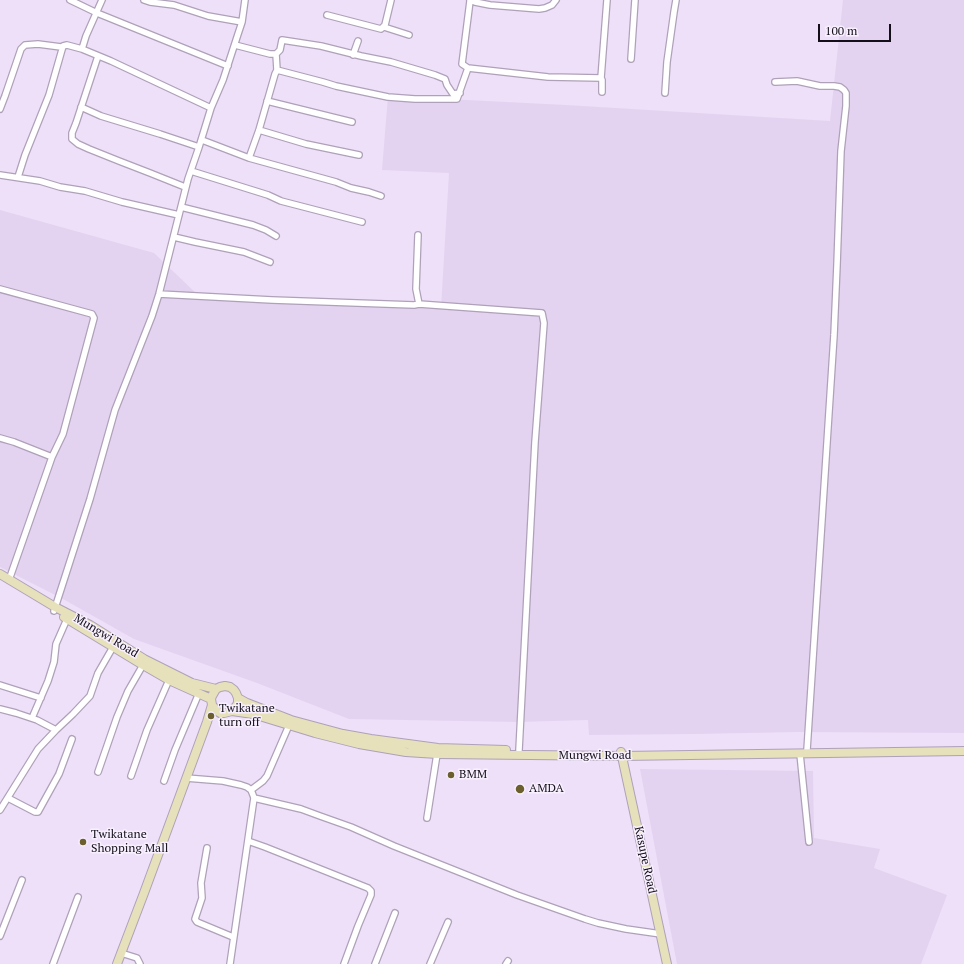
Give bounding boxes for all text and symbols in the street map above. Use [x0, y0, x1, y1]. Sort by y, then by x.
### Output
scale bar [820, 16, 893, 42]
text: 100 m [825, 23, 857, 38]
street label: Mungwi Road [71, 611, 141, 661]
place label: Twikatane turn off [219, 702, 275, 730]
marker: Twikatane turn off [206, 711, 216, 721]
street label: Mungwi Road [559, 749, 631, 763]
place label: BMM [459, 768, 487, 782]
marker: BMM [446, 770, 456, 780]
place label: AMDA [529, 782, 564, 796]
marker: AMDA [514, 783, 526, 795]
street label: Kasupe Road [631, 825, 659, 895]
place label: Twikatane Shopping Mall [91, 828, 168, 856]
marker: Twikatane Shopping Mall [78, 837, 88, 847]

